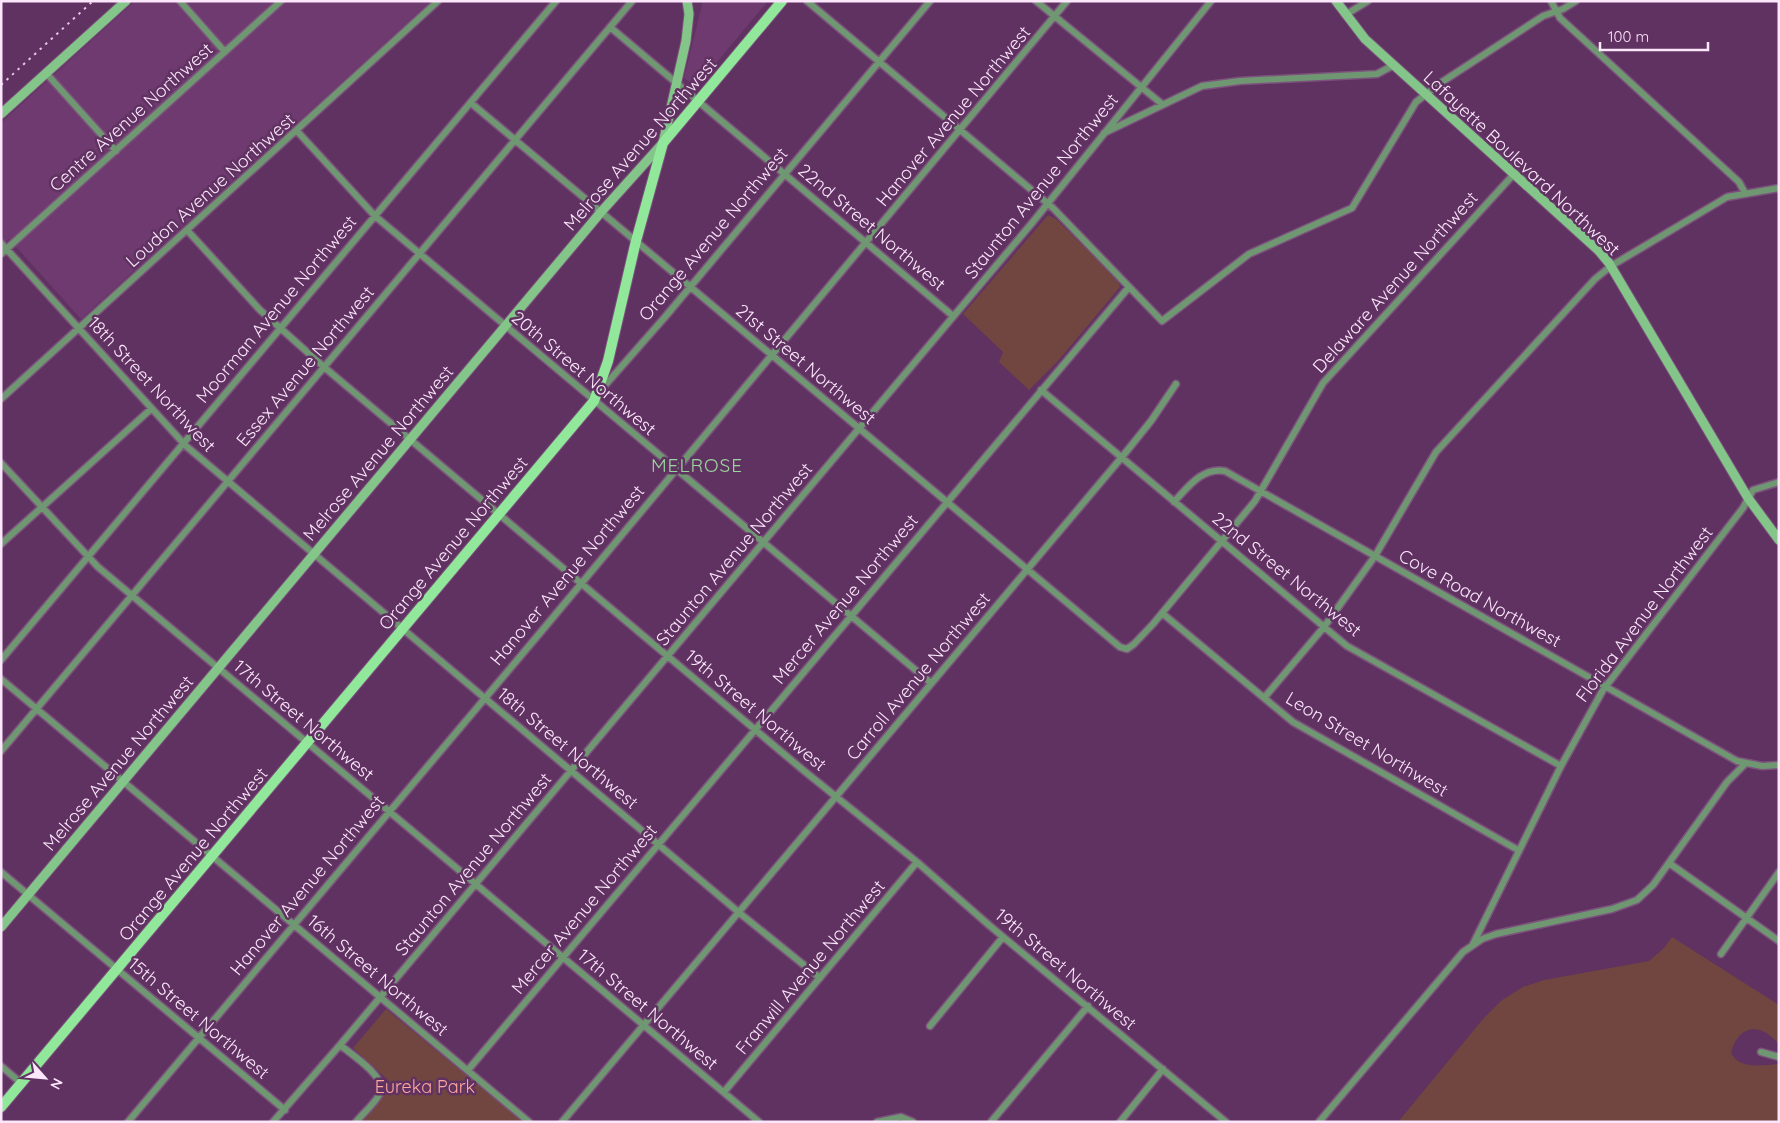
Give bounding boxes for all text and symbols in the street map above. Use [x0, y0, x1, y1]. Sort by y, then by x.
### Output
scale bar [1600, 20, 1708, 52]
street label: Hanover Avenue Northwest [871, 21, 1035, 211]
text: 100 m [1608, 27, 1649, 46]
street label: Centre Avenue Northwest [45, 38, 217, 196]
street label: Melrose Avenue Northwest [558, 53, 722, 235]
street label: Lafayette Boulevard Northwest [1419, 66, 1625, 260]
street label: Staunton Avenue Northwest [959, 89, 1123, 283]
street label: Loudon Avenue Northwest [121, 108, 299, 272]
street label: Orange Avenue Northwest [634, 142, 792, 326]
street label: 22nd Street Northwest [793, 158, 951, 296]
street label: Delaware Avenue Northwest [1307, 187, 1483, 377]
street label: Moorman Avenue Northwest [191, 210, 361, 408]
street label: Essex Avenue Northwest [231, 281, 379, 451]
street label: 21st Street Northwest [731, 299, 881, 429]
street label: 20th Street Northwest [507, 306, 661, 440]
street label: 18th Street Northwest [83, 311, 221, 457]
street label: Melrose Avenue Northwest [298, 361, 458, 545]
street label: Orange Avenue Northwest [374, 451, 532, 635]
district label: MELROSE [651, 453, 743, 477]
street label: Staunton Avenue Northwest [651, 458, 817, 650]
street label: Hanover Avenue Northwest [485, 480, 649, 670]
street label: 22nd Street Northwest [1208, 507, 1366, 641]
street label: Mercer Avenue Northwest [767, 509, 923, 689]
street label: Florida Avenue Northwest [1570, 521, 1718, 707]
street label: Cove Road Northwest [1395, 544, 1565, 652]
street label: Carroll Avenue Northwest [841, 587, 995, 765]
street label: 19th Street Northwest [681, 644, 831, 776]
street label: 17th Street Northwest [229, 654, 379, 786]
street label: Melrose Avenue Northwest [38, 671, 198, 855]
street label: 18th Street Northwest [493, 682, 643, 814]
street label: Leon Street Northwest [1282, 686, 1452, 802]
street label: Orange Avenue Northwest [114, 762, 272, 946]
street label: Staunton Avenue Northwest [390, 768, 556, 960]
street label: Hanover Avenue Northwest [225, 790, 389, 980]
street label: Mercer Avenue Northwest [506, 819, 662, 999]
street label: Franwill Avenue Northwest [730, 875, 890, 1059]
street label: 19th Street Northwest [991, 903, 1141, 1035]
street label: 16th Street Northwest [303, 909, 453, 1041]
street label: 17th Street Northwest [573, 943, 723, 1075]
street label: 15th Street Northwest [124, 952, 274, 1084]
north arrow [20, 1053, 70, 1103]
text: N [46, 1075, 67, 1093]
park label: Eureka Park [375, 1075, 475, 1098]

